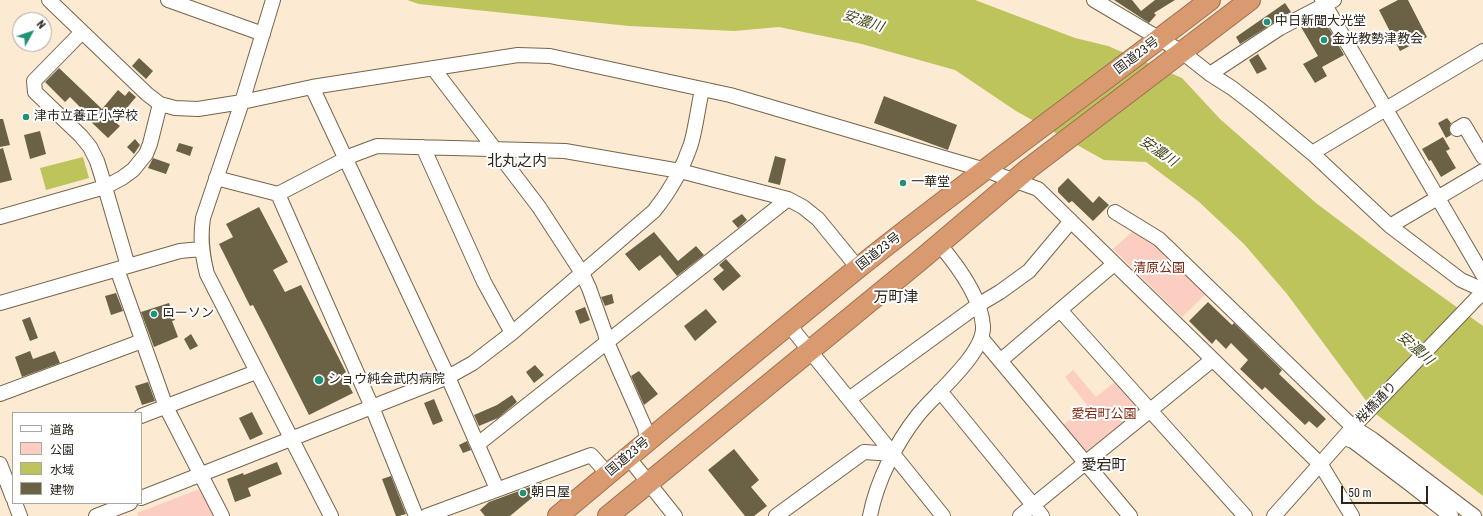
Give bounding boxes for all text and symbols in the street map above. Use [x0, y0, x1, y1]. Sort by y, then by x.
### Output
water label: 安濃川 [840, 8, 886, 36]
north arrow [12, 12, 52, 52]
place label: 中日新聞大光堂 [1275, 14, 1366, 30]
marker: 中日新聞大光堂 [1262, 17, 1272, 27]
text: N [34, 18, 48, 31]
place label: 金光教勢津教会 [1332, 32, 1423, 48]
street label: 国道23号 [1112, 34, 1162, 78]
marker: 金光教勢津教会 [1319, 35, 1329, 45]
place label: 津市立養正小学校 [34, 109, 138, 125]
marker: 津市立養正小学校 [21, 112, 31, 122]
water label: 安濃川 [1136, 133, 1180, 171]
district label: 北丸之内 [487, 153, 547, 171]
place label: 一華堂 [911, 175, 950, 191]
marker: 一華堂 [898, 178, 908, 188]
street label: 国道23号 [854, 230, 904, 274]
park label: 清原公園 [1133, 261, 1185, 277]
district label: 万町津 [874, 289, 918, 307]
place label: ローソン [162, 306, 214, 322]
marker: ローソン [149, 309, 159, 319]
water label: 安濃川 [1394, 329, 1436, 369]
place label: ショウ純会武内病院 [328, 372, 445, 388]
marker: ショウ純会武内病院 [313, 374, 325, 386]
street label: 桜橋通り [1353, 379, 1401, 427]
park label: 愛宕町公園 [1072, 407, 1136, 423]
legend [12, 412, 142, 504]
text: 道路 [50, 423, 74, 437]
street label: 国道23号 [603, 434, 653, 480]
text: 公園 [50, 443, 74, 457]
district label: 愛宕町 [1082, 457, 1126, 475]
text: 水域 [50, 463, 74, 477]
scale bar [1343, 478, 1430, 504]
text: 建物 [50, 483, 74, 497]
place label: 朝日屋 [531, 485, 570, 501]
text: 50 m [1348, 486, 1372, 500]
marker: 朝日屋 [518, 488, 528, 498]

